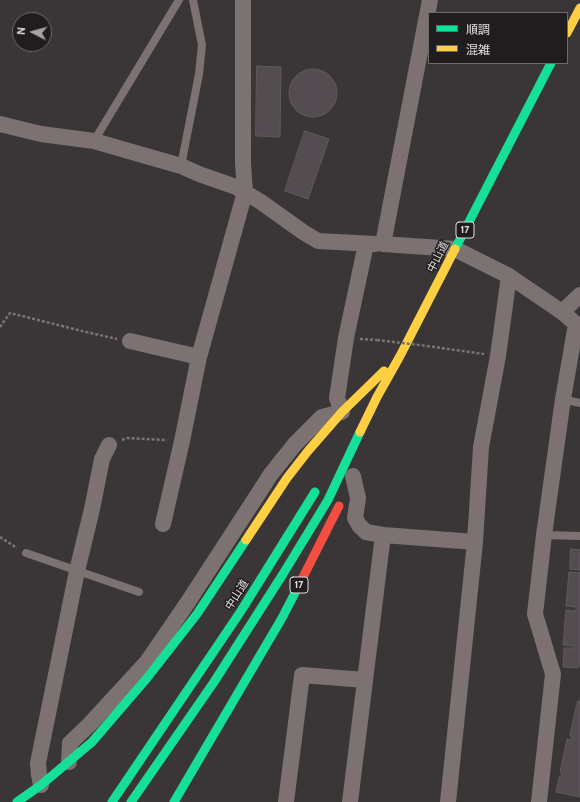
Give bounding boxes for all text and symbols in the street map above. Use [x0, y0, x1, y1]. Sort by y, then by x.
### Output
north arrow [12, 12, 52, 52]
legend [428, 12, 568, 64]
text: 順調 [466, 22, 490, 37]
text: N [14, 26, 28, 35]
text: 混雑 [466, 42, 490, 57]
road number: 17 [456, 222, 474, 238]
street label: 中山道 [425, 239, 451, 275]
road number: 17 [290, 577, 308, 593]
street label: 中山道 [223, 578, 251, 612]

